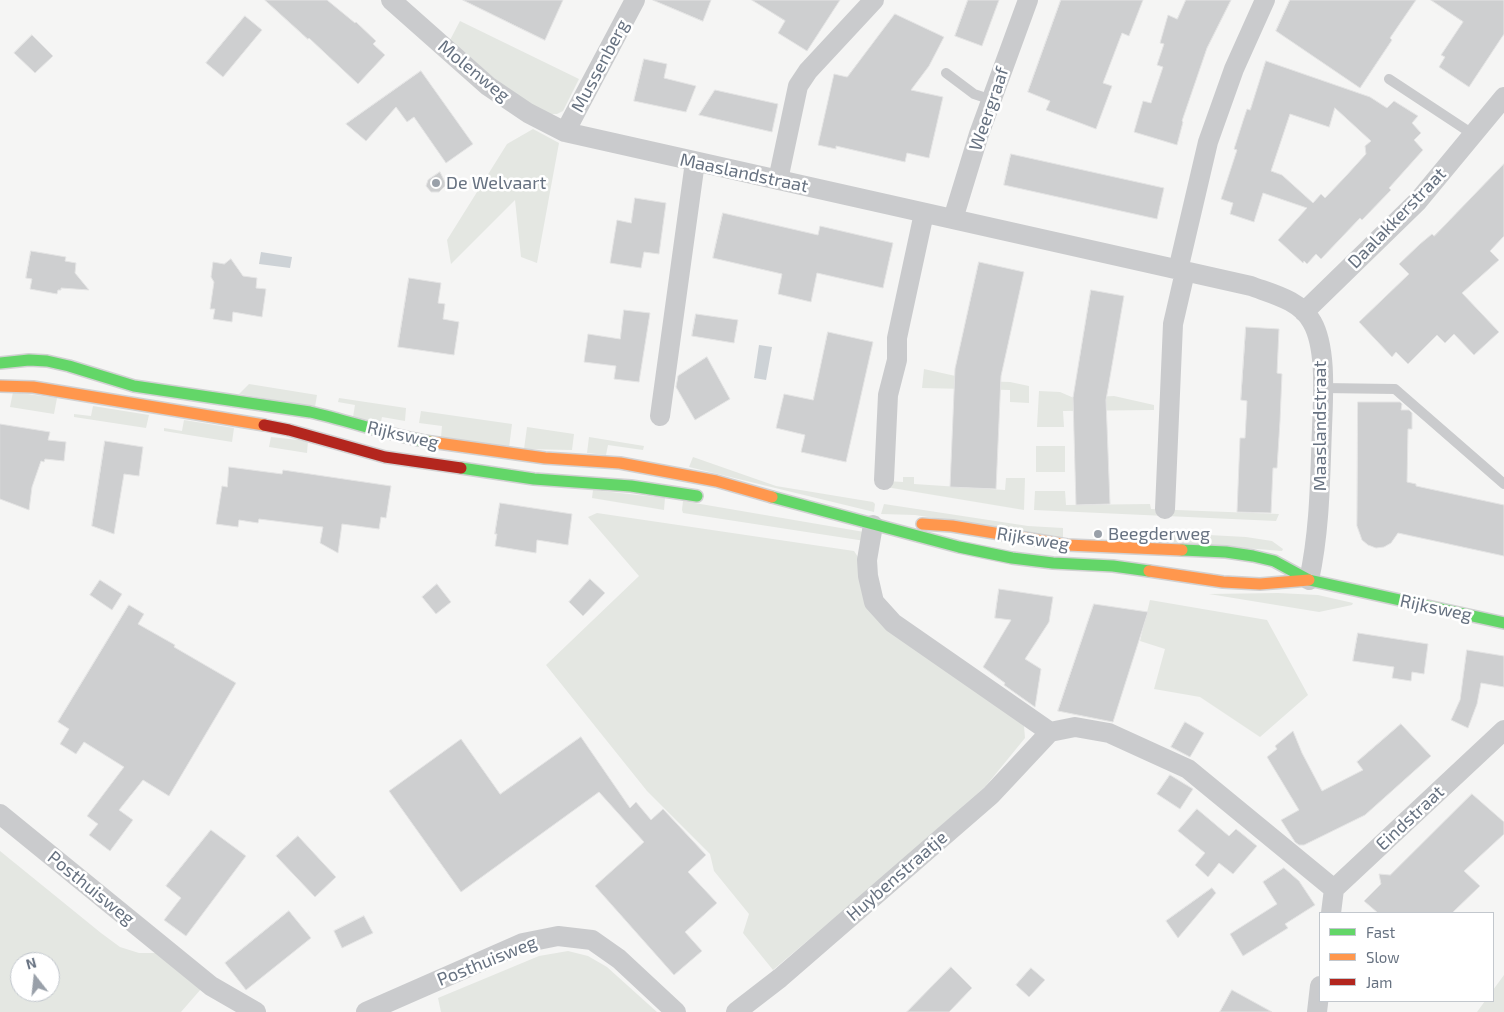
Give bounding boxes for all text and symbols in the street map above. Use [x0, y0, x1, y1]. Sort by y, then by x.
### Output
street label: Mussenberg [567, 16, 633, 116]
street label: Molenweg [434, 36, 514, 106]
street label: Weergraaf [965, 64, 1013, 154]
street label: Maaslandstraat [678, 149, 810, 197]
street label: Daalakkerstraat [1343, 163, 1451, 273]
place label: De Welvaart [446, 172, 546, 194]
marker: De Welvaart [430, 177, 442, 189]
street label: Maaslandstraat [1309, 361, 1331, 491]
street label: Rijksweg [365, 416, 441, 454]
street label: Rijksweg [995, 523, 1071, 555]
place label: Beegderweg [1108, 523, 1210, 545]
marker: Beegderweg [1092, 528, 1104, 540]
street label: Rijksweg [1398, 590, 1474, 626]
street label: Eindstraat [1371, 781, 1449, 855]
street label: Huybenstraatje [842, 826, 952, 926]
street label: Posthuisweg [43, 846, 139, 930]
legend [1319, 912, 1494, 1002]
text: Fast [1366, 923, 1395, 941]
street label: Posthuisweg [434, 931, 540, 991]
text: Slow [1366, 948, 1400, 966]
north arrow [10, 952, 60, 1002]
text: N [24, 953, 38, 973]
text: Jam [1366, 973, 1392, 991]

